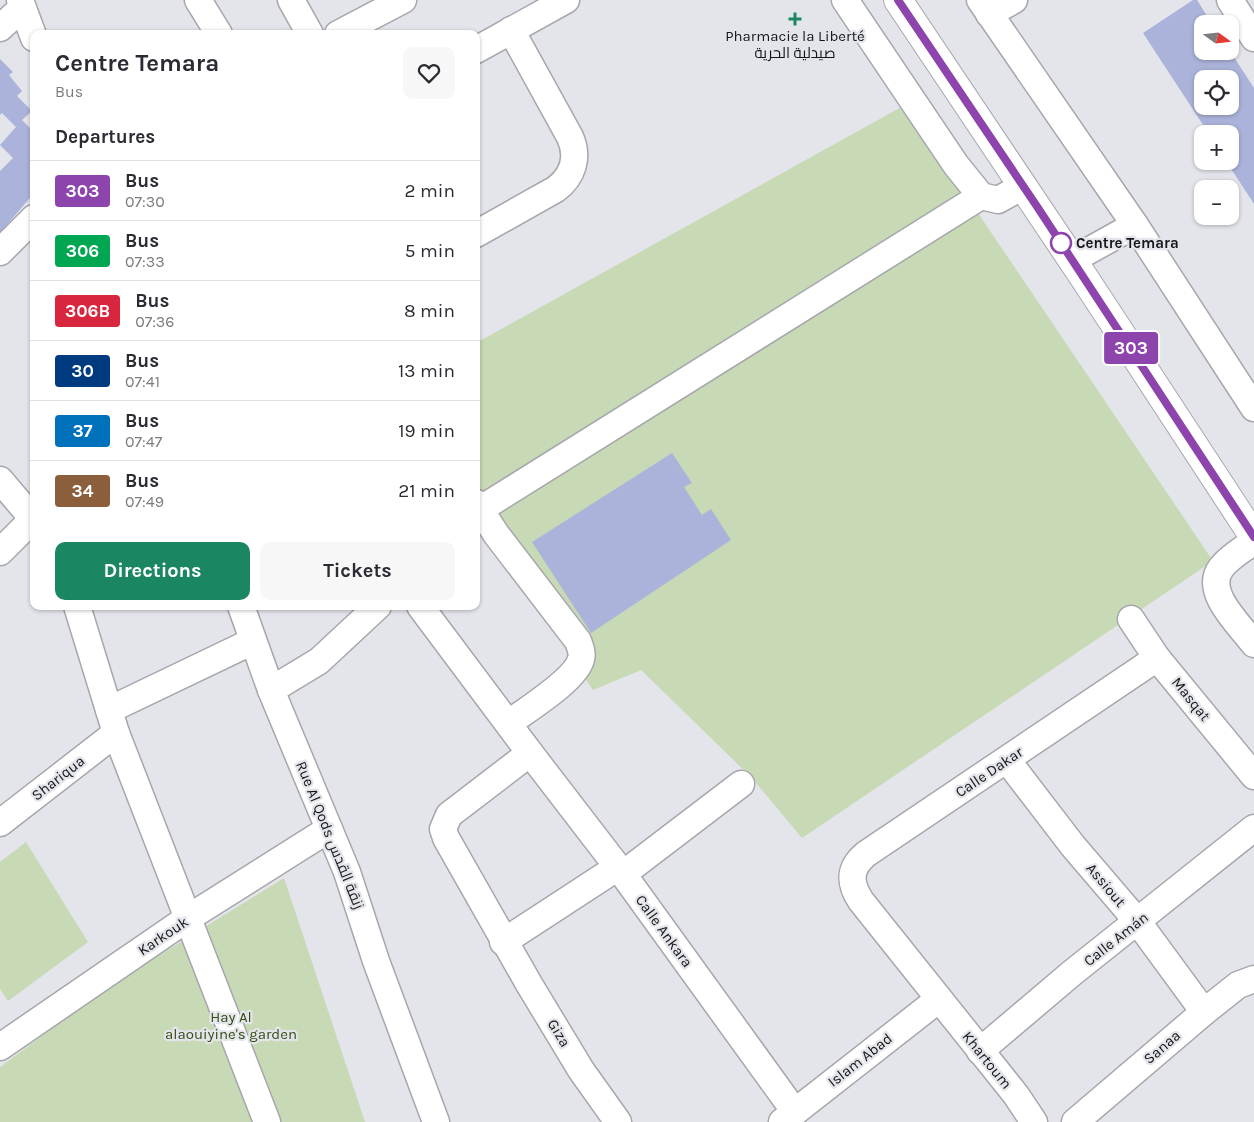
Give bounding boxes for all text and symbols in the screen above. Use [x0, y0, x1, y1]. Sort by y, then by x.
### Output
marker: Pharmacie la Liberté صيدلية الحرية [789, 13, 801, 25]
north arrow [1194, 15, 1239, 60]
map controls [1194, 15, 1239, 225]
place label: Pharmacie la Liberté صيدلية الحرية [725, 27, 865, 62]
button: heart [403, 47, 455, 99]
text: Centre Temara [55, 49, 219, 77]
button: locate [1194, 70, 1239, 115]
text: Bus [55, 82, 83, 101]
button: + [1194, 125, 1239, 170]
text: Departures [55, 126, 155, 148]
text: Bus [125, 170, 159, 192]
text: 303 [66, 180, 99, 202]
text: 2 min [405, 180, 455, 202]
button: − [1194, 180, 1239, 225]
text: 07:30 [125, 192, 165, 211]
text: Bus [125, 230, 159, 252]
marker: Centre Temara [1050, 232, 1072, 254]
place label: Centre Temara [1076, 234, 1179, 252]
text: 306 [66, 240, 99, 262]
text: 5 min [405, 240, 455, 262]
text: 07:33 [125, 252, 165, 271]
text: Bus [135, 290, 169, 312]
text: 306B [65, 300, 110, 322]
text: 8 min [404, 300, 455, 322]
text: 07:36 [135, 312, 174, 331]
line badge: 303 [1102, 332, 1160, 364]
text: 303 [1114, 337, 1148, 359]
text: Bus [125, 350, 159, 372]
text: 30 [71, 360, 94, 382]
text: 13 min [398, 360, 455, 382]
text: 07:41 [125, 372, 160, 391]
text: Bus [125, 410, 159, 432]
text: 37 [72, 420, 93, 442]
text: 19 min [398, 420, 455, 442]
text: 07:47 [125, 432, 162, 451]
text: Bus [125, 470, 159, 492]
text: 34 [72, 480, 93, 502]
text: 21 min [398, 480, 455, 502]
text: 07:49 [125, 492, 164, 511]
button: Directions [55, 542, 250, 600]
button: Tickets [260, 542, 455, 600]
street label: Masqat [1168, 673, 1214, 725]
street label: Calle Dakar [952, 743, 1027, 801]
street label: Shariqua [28, 752, 88, 804]
street label: Rue Al Qods زنقة القدس [291, 758, 368, 912]
street label: Assiout [1082, 859, 1130, 911]
street label: Calle Ankara [632, 891, 696, 971]
street label: Calle Amán [1080, 908, 1152, 970]
street label: Karkouk [134, 913, 192, 959]
park label: Hay Al alaouiyine's garden [165, 1008, 297, 1043]
street label: Giza [544, 1016, 574, 1050]
street label: Sanaa [1140, 1026, 1184, 1068]
street label: Khartoum [958, 1028, 1016, 1092]
street label: Islam Abad [824, 1029, 896, 1091]

